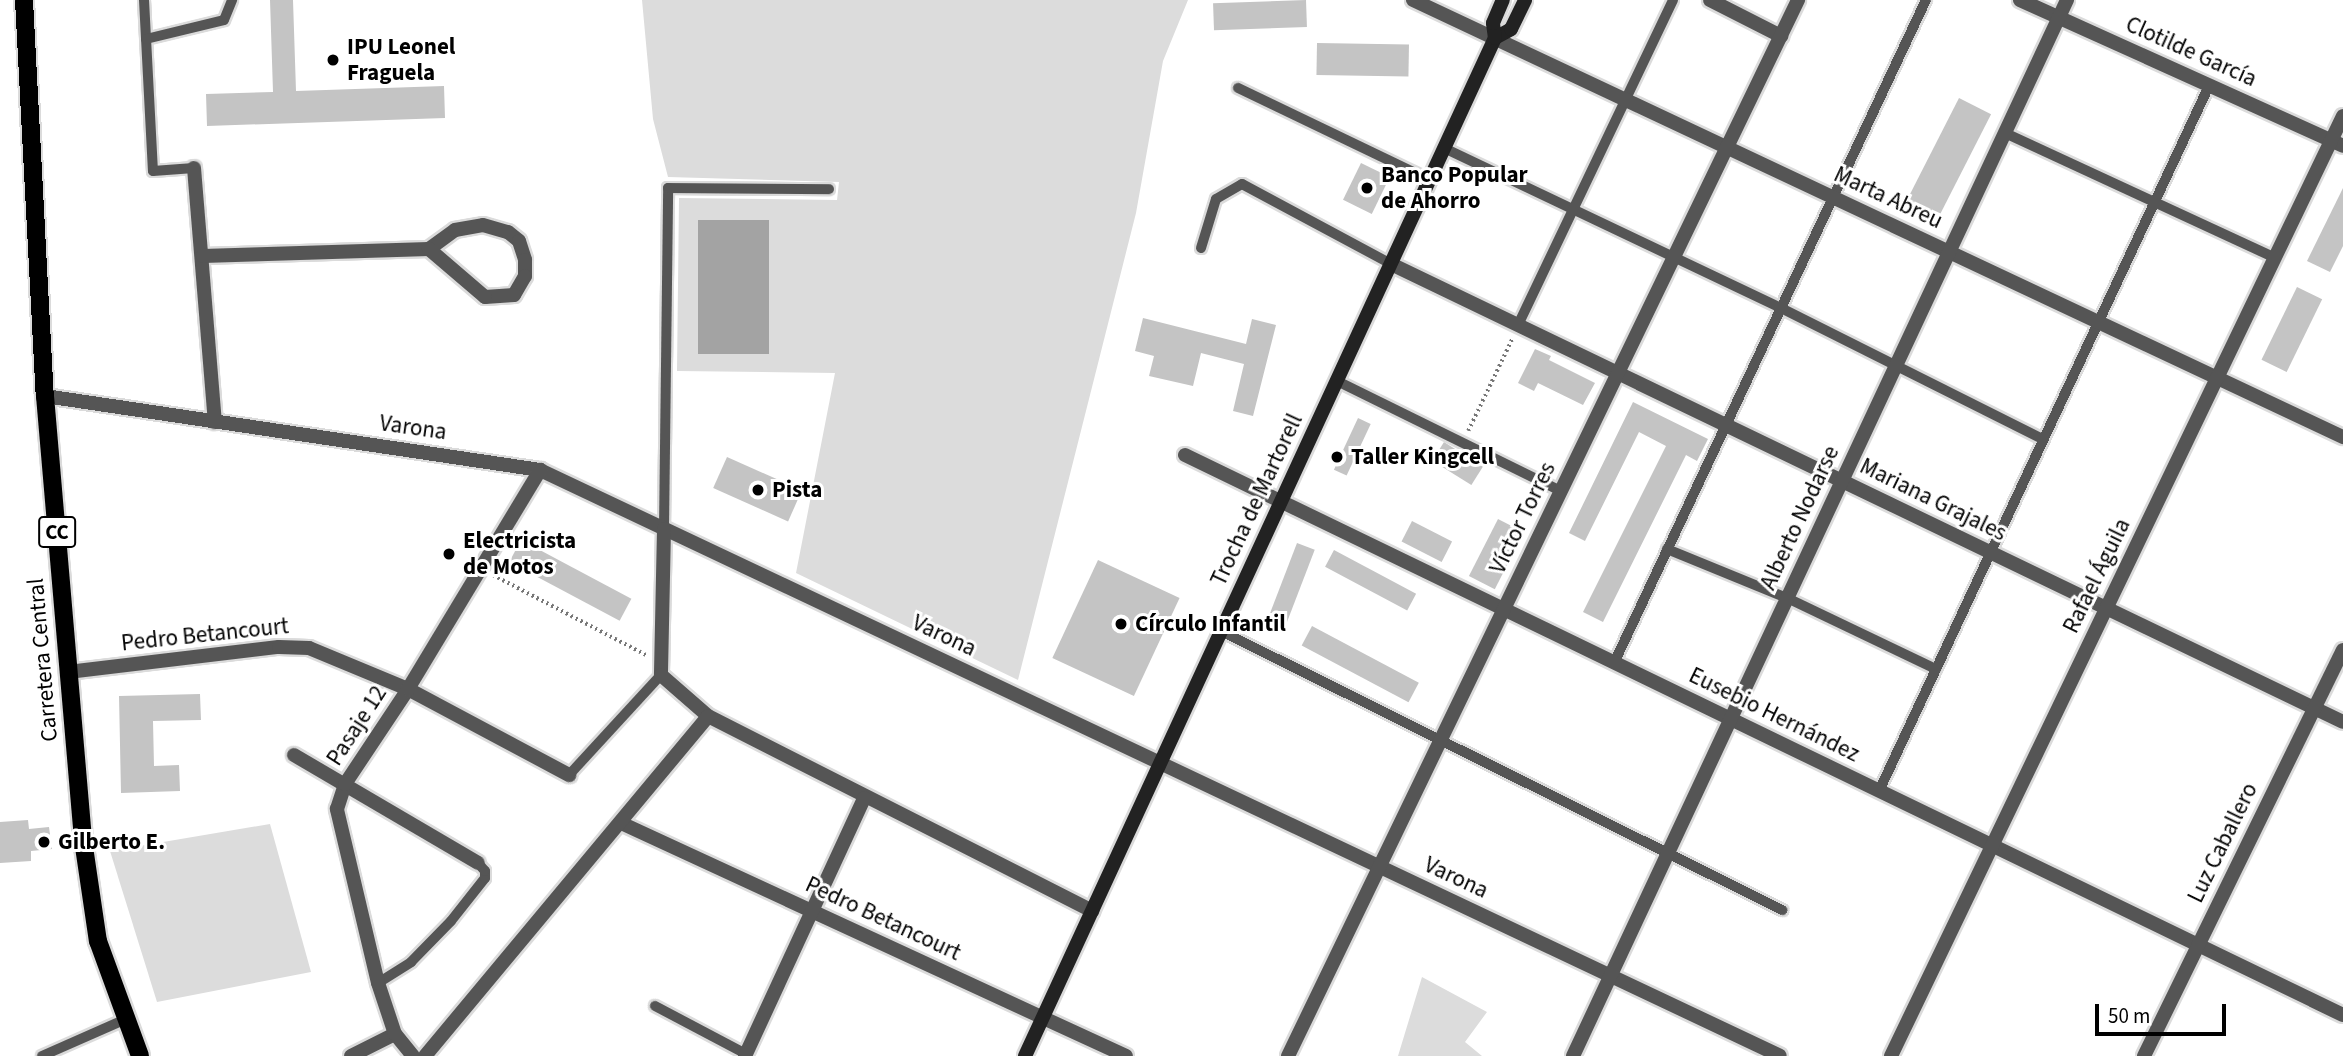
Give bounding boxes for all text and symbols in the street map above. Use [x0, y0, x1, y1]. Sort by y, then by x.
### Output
street label: Clotilde García [2121, 11, 2261, 93]
place label: IPU Leonel Fraguela [347, 33, 455, 87]
marker: IPU Leonel Fraguela [325, 52, 341, 68]
place label: Banco Popular de Ahorro [1381, 161, 1528, 215]
street label: Marta Abreu [1829, 161, 1947, 235]
marker: Banco Popular de Ahorro [1359, 180, 1375, 196]
street label: Varona [378, 410, 448, 446]
street label: Trocha de Martorell [1205, 410, 1309, 590]
street label: Alberto Nodarse [1755, 442, 1845, 594]
place label: Taller Kingcell [1351, 443, 1494, 471]
marker: Taller Kingcell [1329, 449, 1345, 465]
street label: Mariana Grajales [1855, 453, 2011, 547]
street label: Víctor Torres [1484, 458, 1562, 578]
place label: Pista [772, 476, 822, 504]
marker: Pista [750, 482, 766, 498]
road number: CC [38, 514, 76, 550]
street label: Rafael Águila [2057, 514, 2137, 638]
place label: Electricista de Motos [463, 527, 576, 581]
marker: Electricista de Motos [441, 546, 457, 562]
street label: Carretera Central [22, 577, 64, 743]
street label: Varona [908, 609, 980, 663]
place label: Círculo Infantil [1135, 610, 1286, 638]
street label: Pedro Betancourt [120, 612, 290, 658]
marker: Círculo Infantil [1113, 616, 1129, 632]
street label: Eusebio Hernández [1684, 662, 1864, 768]
street label: Pasaje 12 [321, 681, 393, 771]
street label: Luz Caballero [2182, 779, 2264, 907]
place label: Gilberto E. [58, 828, 165, 856]
marker: Gilberto E. [36, 834, 52, 850]
street label: Varona [1420, 851, 1492, 905]
street label: Pedro Betancourt [801, 871, 965, 967]
scale bar [2098, 990, 2229, 1034]
text: 50 m [2108, 1001, 2150, 1031]

